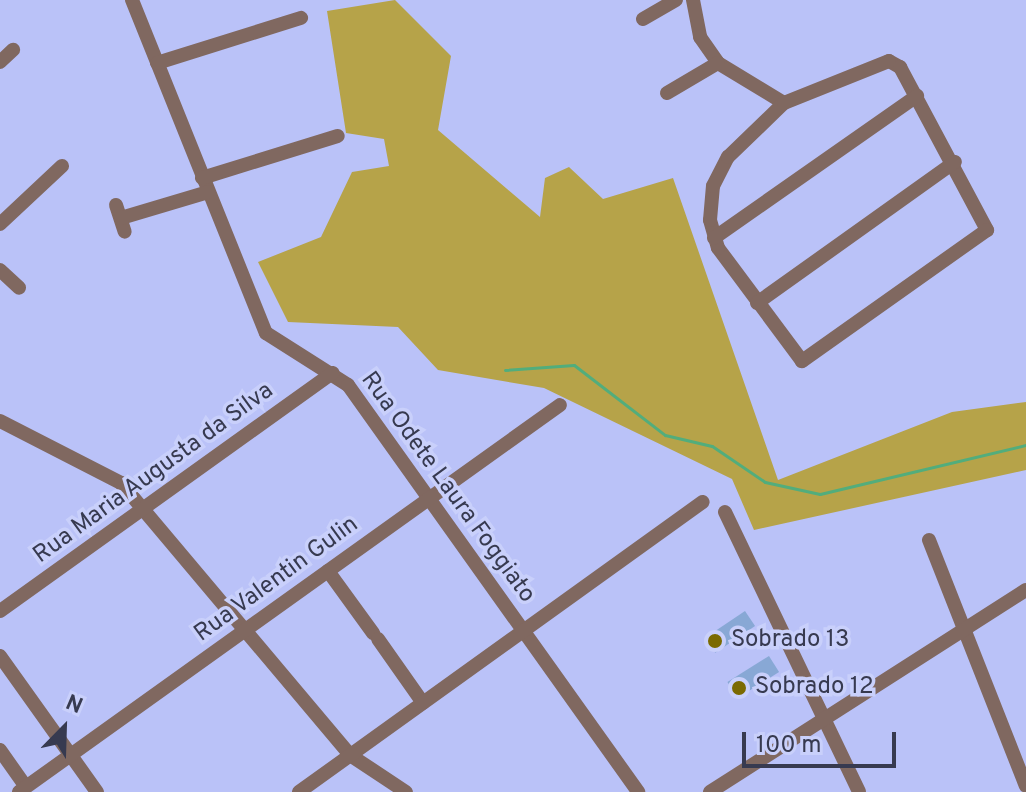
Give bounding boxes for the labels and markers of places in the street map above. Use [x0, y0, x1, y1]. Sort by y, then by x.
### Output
place label: Sobrado 13 [731, 627, 849, 655]
marker: Sobrado 13 [706, 632, 724, 650]
place label: Sobrado 12 [755, 674, 874, 702]
marker: Sobrado 12 [730, 679, 748, 697]

